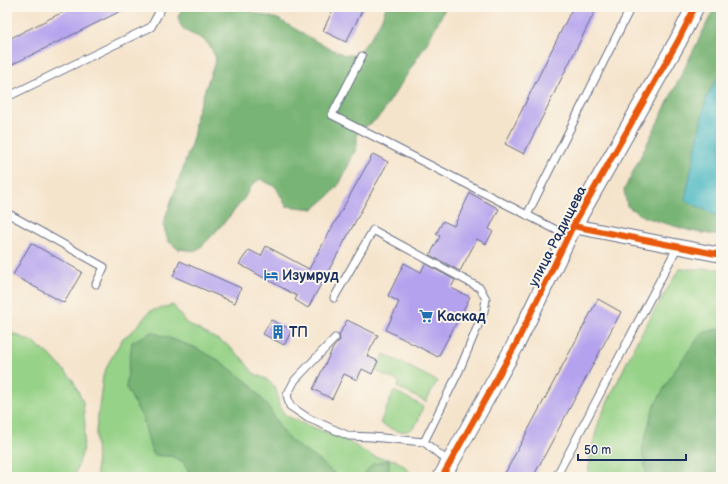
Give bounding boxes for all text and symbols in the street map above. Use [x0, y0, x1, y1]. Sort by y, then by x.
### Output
street label: улица Радищева [525, 182, 591, 289]
hotel icon: Изумруд [263, 267, 279, 283]
place label: Изумруд [282, 267, 339, 284]
supermarket icon: Каскад [418, 308, 434, 324]
place label: Каскад [437, 308, 486, 325]
building icon: ТП [270, 324, 286, 340]
place label: ТП [289, 324, 308, 341]
scale bar [578, 436, 686, 462]
text: 50 m [584, 443, 611, 458]

